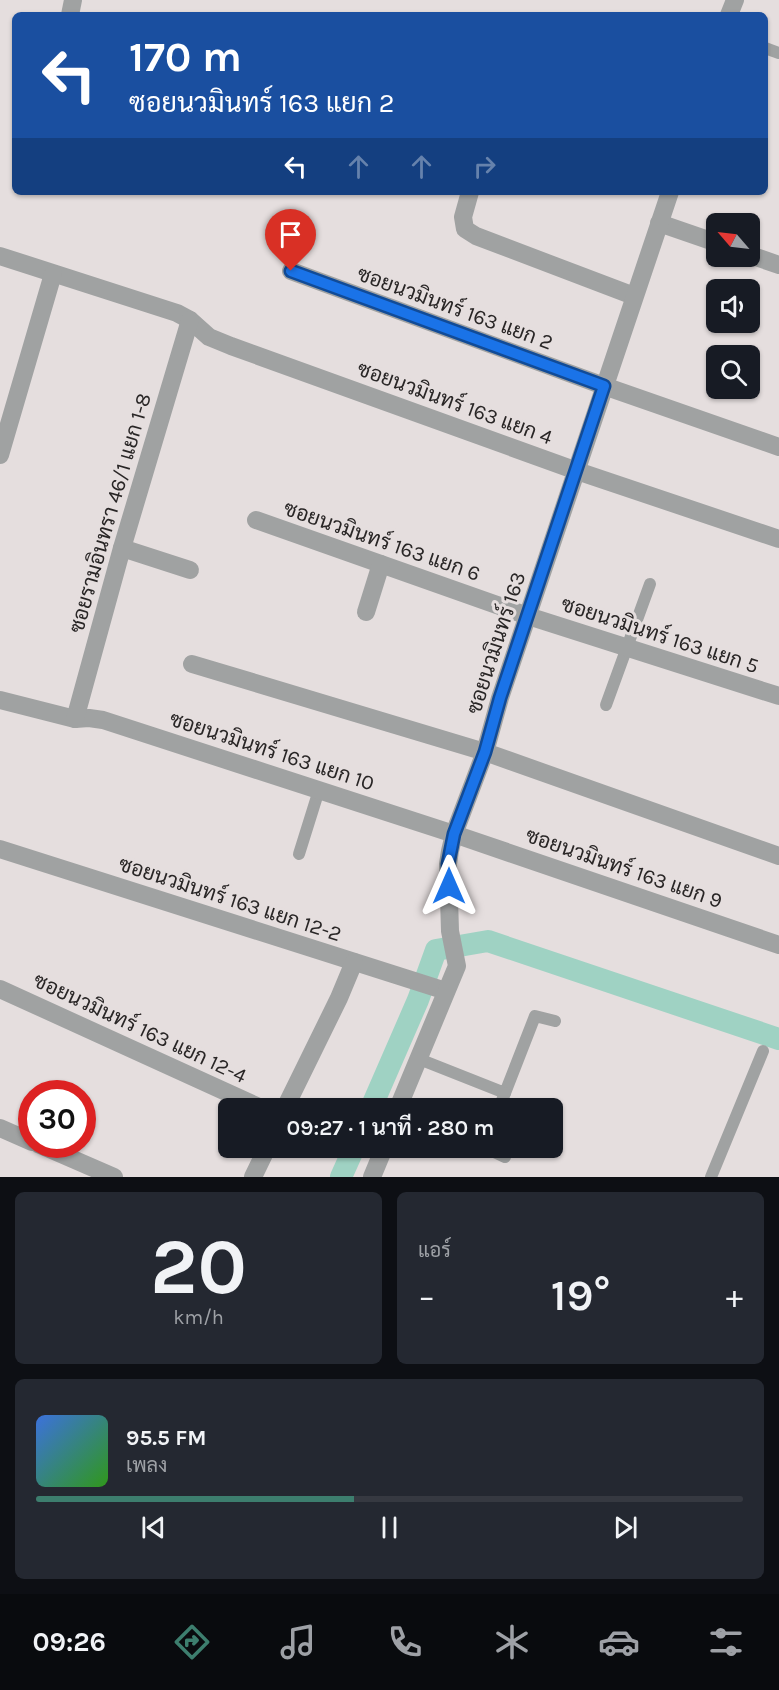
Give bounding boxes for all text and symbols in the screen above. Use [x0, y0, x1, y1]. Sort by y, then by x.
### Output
text: 170 m [129, 32, 242, 82]
icon: left [30, 36, 108, 114]
text: ซอยนวมินทร์ 163 แยก 2 [129, 87, 394, 119]
icon: left [279, 150, 312, 183]
icon: ahead [342, 150, 375, 183]
icon: ahead [405, 150, 438, 183]
icon: right [468, 150, 501, 183]
pin [265, 209, 316, 271]
north arrow [706, 213, 760, 267]
map controls [706, 213, 760, 399]
icon: arrive [274, 218, 307, 251]
street label: ซอยนวมินทร์ 163 แยก 2 [354, 260, 557, 355]
button: sound [706, 279, 760, 333]
button: search [706, 345, 760, 399]
street label: ซอยนวมินทร์ 163 แยก 4 [354, 355, 557, 450]
street label: ซอยรามอินทรา 46/1 แยก 1-8 [64, 390, 156, 636]
street label: ซอยนวมินทร์ 163 แยก 6 [281, 494, 484, 586]
street label: ซอยนวมินทร์ 163 [460, 568, 530, 717]
street label: ซอยนวมินทร์ 163 แยก 5 [558, 590, 762, 678]
street label: ซอยนวมินทร์ 163 แยก 10 [167, 705, 378, 795]
street label: ซอยนวมินทร์ 163 แยก 9 [523, 821, 726, 913]
street label: ซอยนวมินทร์ 163 แยก 12-2 [116, 850, 345, 946]
position arrow [417, 854, 481, 918]
street label: ซอยนวมินทร์ 163 แยก 12-4 [30, 966, 251, 1088]
speed limit sign: 30 [18, 1080, 96, 1158]
text: 09:27 · 1 นาที · 280 m [287, 1115, 494, 1141]
text: 20 [150, 1221, 247, 1313]
text: แอร์ [418, 1239, 451, 1262]
text: 19° [551, 1269, 610, 1321]
text: − [418, 1277, 435, 1315]
text: + [726, 1277, 743, 1315]
text: km/h [173, 1306, 224, 1329]
text: 95.5 FM [126, 1425, 207, 1451]
text: เพลง [126, 1454, 167, 1477]
icon: previous [137, 1511, 170, 1544]
icon: pause [373, 1511, 406, 1544]
icon: next [609, 1511, 642, 1544]
icon: directions [171, 1621, 213, 1663]
icon: music [277, 1621, 319, 1663]
icon: phone [384, 1621, 426, 1663]
icon: climate [491, 1621, 533, 1663]
icon: car [598, 1621, 640, 1663]
icon: filters [705, 1621, 747, 1663]
text: 09:26 [32, 1626, 106, 1658]

